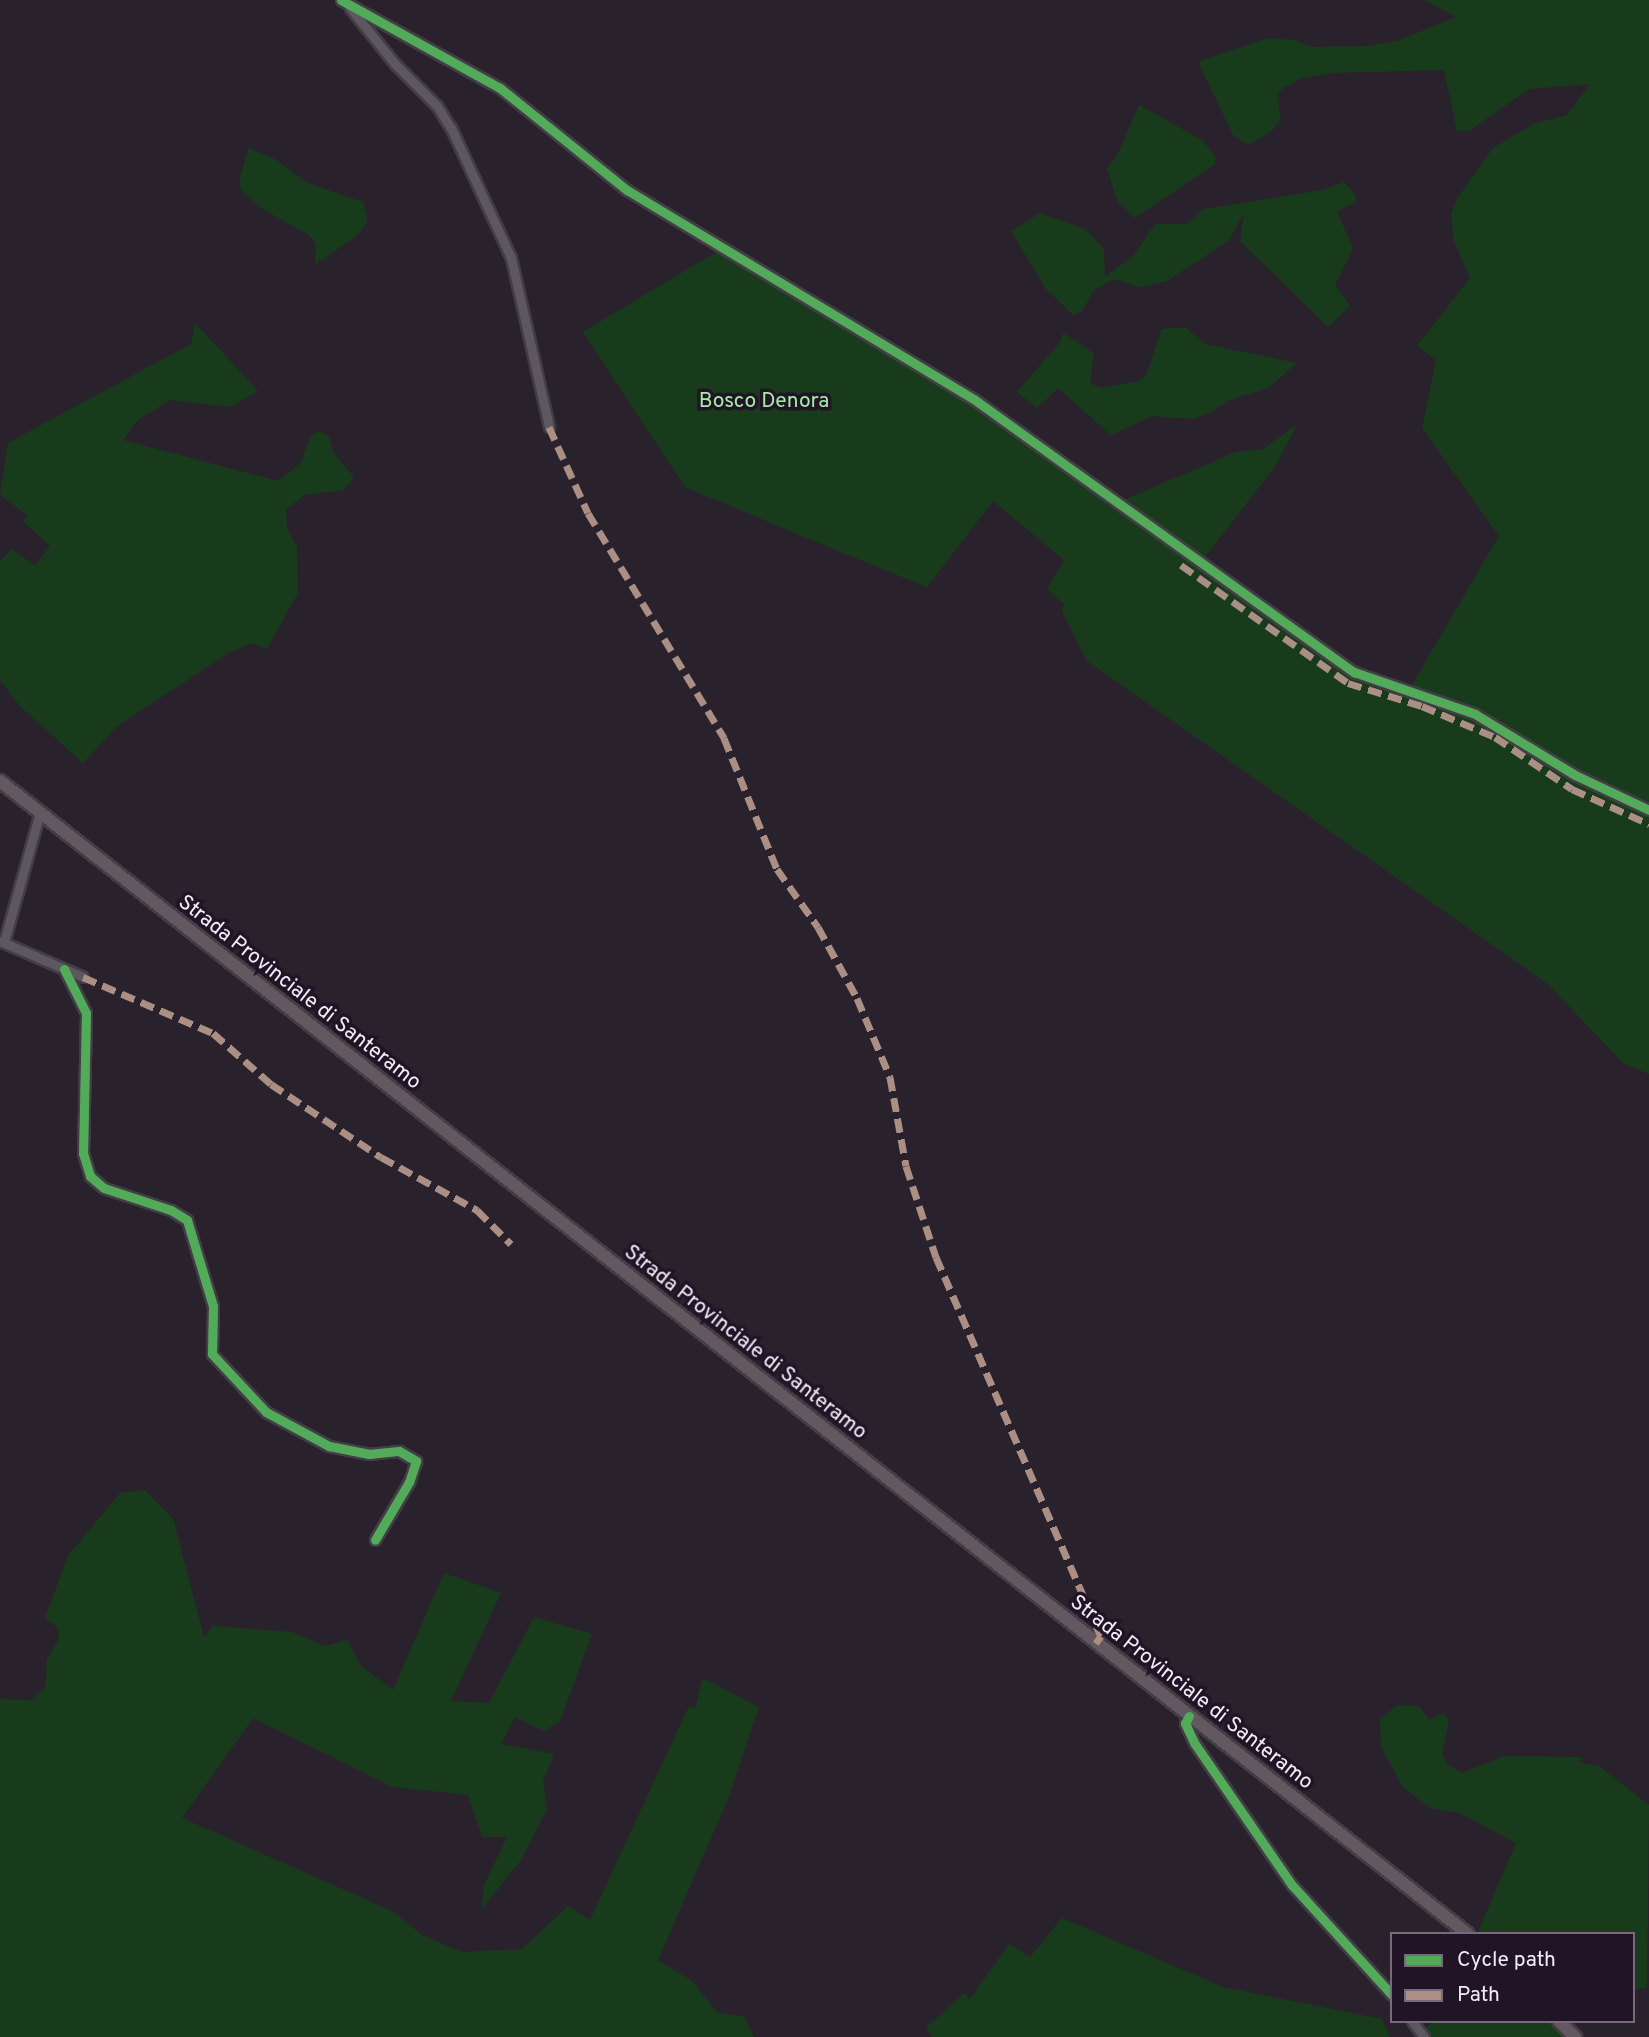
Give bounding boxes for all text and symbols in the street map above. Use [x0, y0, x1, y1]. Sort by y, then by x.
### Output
park label: Bosco Denora [699, 389, 829, 415]
street label: Strada Provinciale di Santeramo [173, 890, 425, 1096]
street label: Strada Provinciale di Santeramo [619, 1240, 871, 1446]
street label: Strada Provinciale di Santeramo [1065, 1590, 1317, 1796]
legend [1390, 1932, 1635, 2023]
text: Cycle path [1457, 1947, 1556, 1974]
text: Path [1457, 1982, 1500, 2009]

